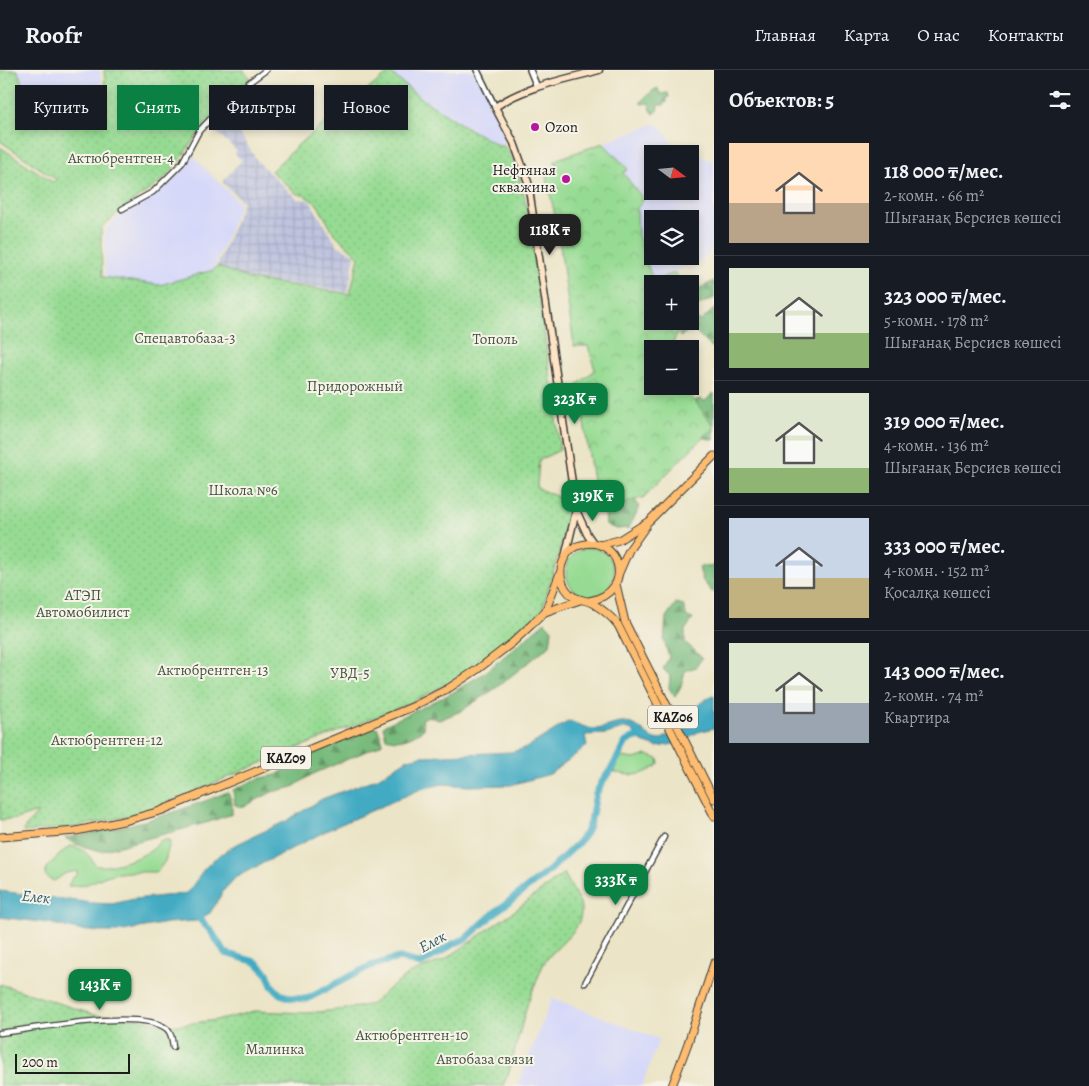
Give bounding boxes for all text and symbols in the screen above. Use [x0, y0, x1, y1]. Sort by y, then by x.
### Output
text: Roofr [25, 19, 82, 51]
text: Главная [755, 23, 816, 47]
text: Карта [844, 23, 889, 47]
text: О нас [917, 23, 960, 47]
text: Контакты [988, 23, 1064, 47]
chip: Купить [15, 85, 107, 130]
chip: Снять [117, 85, 199, 130]
chip: Фильтры [209, 85, 314, 130]
chip: Новое [324, 85, 408, 130]
text: Объектов: 5 [729, 86, 834, 114]
icon: filters [1046, 86, 1074, 114]
place label: Ozon [545, 117, 578, 137]
marker: Ozon [529, 121, 541, 133]
north arrow [644, 145, 699, 200]
map controls [644, 145, 699, 395]
park label: Актюбрентген-4 [67, 148, 174, 168]
text: 118 000 ₸/мес. [884, 157, 1004, 185]
place label: Нефтяная скважина [492, 160, 556, 197]
icon: home [769, 163, 829, 223]
marker: Нефтяная скважина [560, 173, 572, 185]
text: 2-комн. · 66 m² [884, 185, 984, 207]
text: Шығанақ Берсиев көшесі [884, 207, 1062, 229]
button: layers [644, 210, 699, 265]
pin: 118K ₸ [509, 214, 591, 256]
text: 118K ₸ [530, 219, 570, 241]
button: + [644, 275, 699, 330]
text: 323 000 ₸/мес. [884, 282, 1007, 310]
icon: home [769, 288, 829, 348]
text: 5-комн. · 178 m² [884, 310, 989, 332]
park label: Спецавтобаза-3 [134, 328, 236, 348]
park label: Тополь [472, 329, 518, 349]
text: Шығанақ Берсиев көшесі [884, 332, 1062, 354]
button: − [644, 340, 699, 395]
park label: Придорожный [307, 376, 403, 396]
pin: 323K ₸ [534, 382, 616, 425]
text: 323K ₸ [554, 388, 596, 410]
text: 319 000 ₸/мес. [884, 407, 1005, 435]
icon: home [769, 413, 829, 473]
text: 4-комн. · 136 m² [884, 435, 989, 457]
text: Шығанақ Берсиев көшесі [884, 457, 1062, 479]
park label: Школа №6 [208, 480, 278, 500]
pin: 319K ₸ [552, 480, 634, 522]
text: 319K ₸ [572, 485, 614, 507]
text: 333 000 ₸/мес. [884, 532, 1006, 560]
icon: home [769, 538, 829, 598]
text: 4-комн. · 152 m² [884, 560, 989, 582]
text: Қосалқа көшесі [884, 582, 991, 604]
park label: АТЭП Автомобилист [35, 585, 130, 622]
text: 143 000 ₸/мес. [884, 657, 1005, 685]
park label: Актюбрентген-13 [157, 660, 268, 680]
park label: УВД-5 [330, 663, 370, 683]
icon: home [769, 663, 829, 723]
text: 2-комн. · 74 m² [884, 685, 984, 707]
road number: KАZ06 [648, 706, 698, 729]
text: Квартира [884, 707, 950, 729]
park label: Актюбрентген-12 [50, 730, 163, 750]
road number: KAZ09 [261, 746, 311, 770]
pin: 333K ₸ [575, 864, 657, 906]
text: 333K ₸ [595, 869, 637, 891]
water label: Елек [21, 885, 51, 909]
water label: Елек [415, 925, 450, 958]
pin: 143K ₸ [59, 968, 141, 1011]
text: 143K ₸ [79, 974, 121, 996]
park label: Актюбрентген-10 [355, 1025, 468, 1045]
park label: Малинка [246, 1039, 305, 1059]
park label: Автобаза связи [435, 1049, 534, 1069]
scale bar [15, 1051, 130, 1074]
text: 200 m [22, 1053, 58, 1072]

